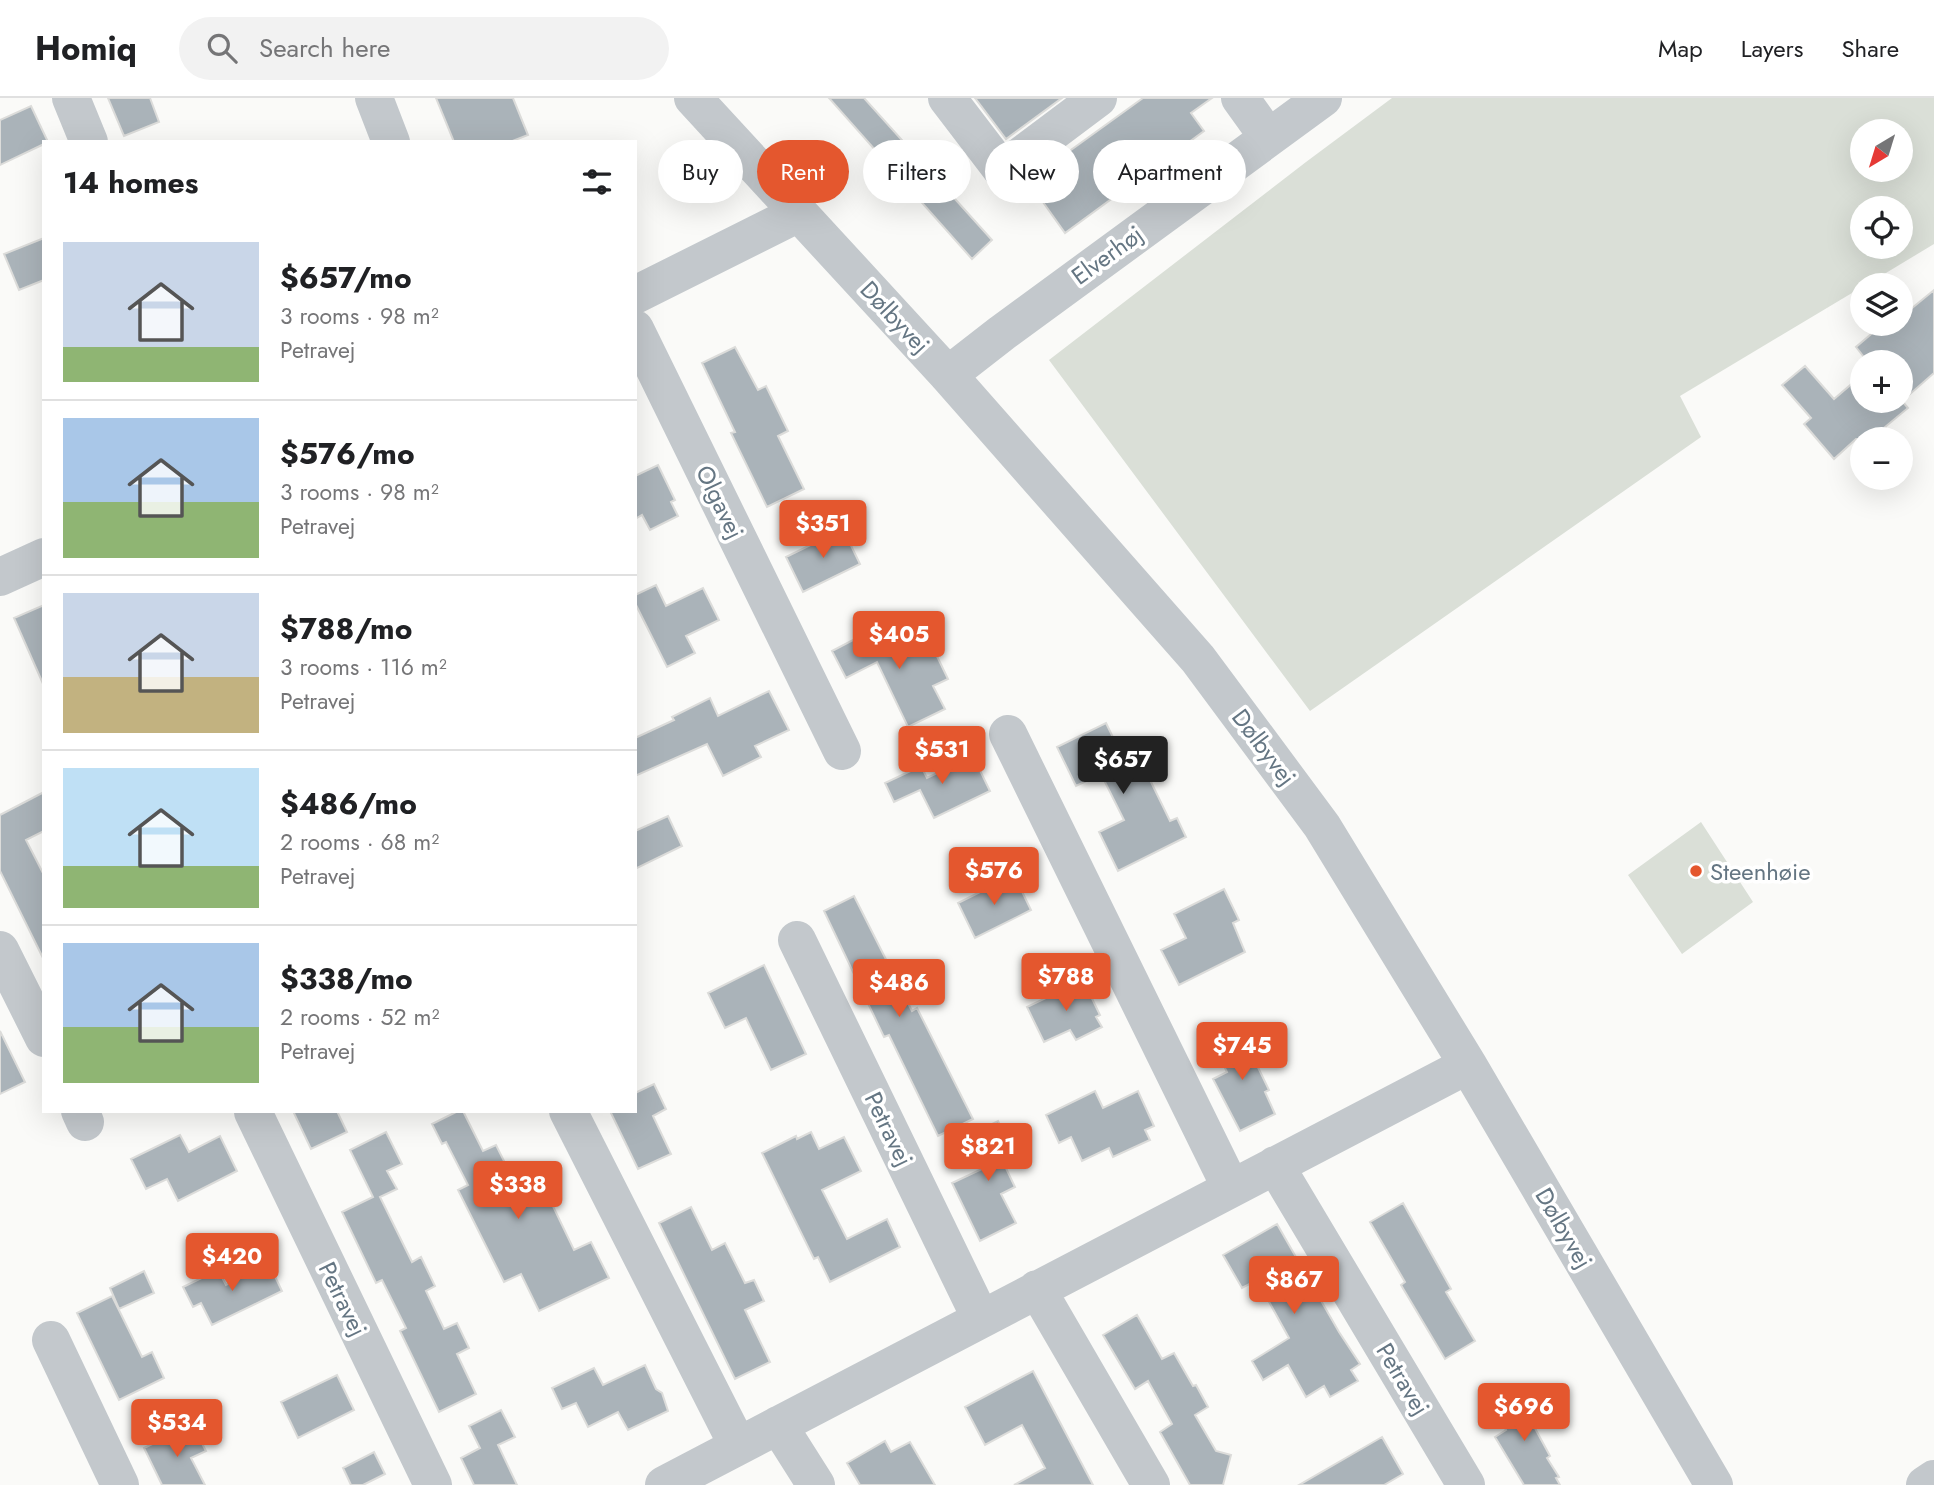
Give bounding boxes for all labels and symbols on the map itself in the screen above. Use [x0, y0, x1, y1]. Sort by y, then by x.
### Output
north arrow [1850, 119, 1913, 182]
street label: Elverhøj [1064, 217, 1150, 293]
street label: Dølbyvej [852, 273, 938, 361]
street label: Olgavej [687, 459, 753, 545]
pin: $351 [782, 500, 864, 560]
pin: $405 [858, 612, 940, 671]
street label: Dølbyvej [1224, 701, 1304, 793]
pin: $531 [901, 726, 983, 786]
pin: $657 [1082, 736, 1164, 796]
pin: $576 [953, 848, 1035, 907]
place label: Steenhøie [1710, 854, 1811, 889]
marker: Steenhøie [1688, 863, 1704, 879]
pin: $788 [1025, 954, 1107, 1013]
pin: $486 [858, 960, 940, 1019]
pin: $745 [1201, 1023, 1283, 1082]
street label: Petravej [856, 1086, 922, 1172]
pin: $821 [947, 1124, 1029, 1183]
pin: $338 [477, 1162, 559, 1221]
street label: Dølbyvej [1527, 1181, 1601, 1275]
pin: $420 [191, 1234, 273, 1293]
street label: Petravej [310, 1256, 376, 1342]
pin: $867 [1253, 1256, 1335, 1316]
street label: Petravej [1368, 1336, 1438, 1422]
pin: $696 [1483, 1384, 1565, 1443]
pin: $534 [136, 1400, 218, 1459]

